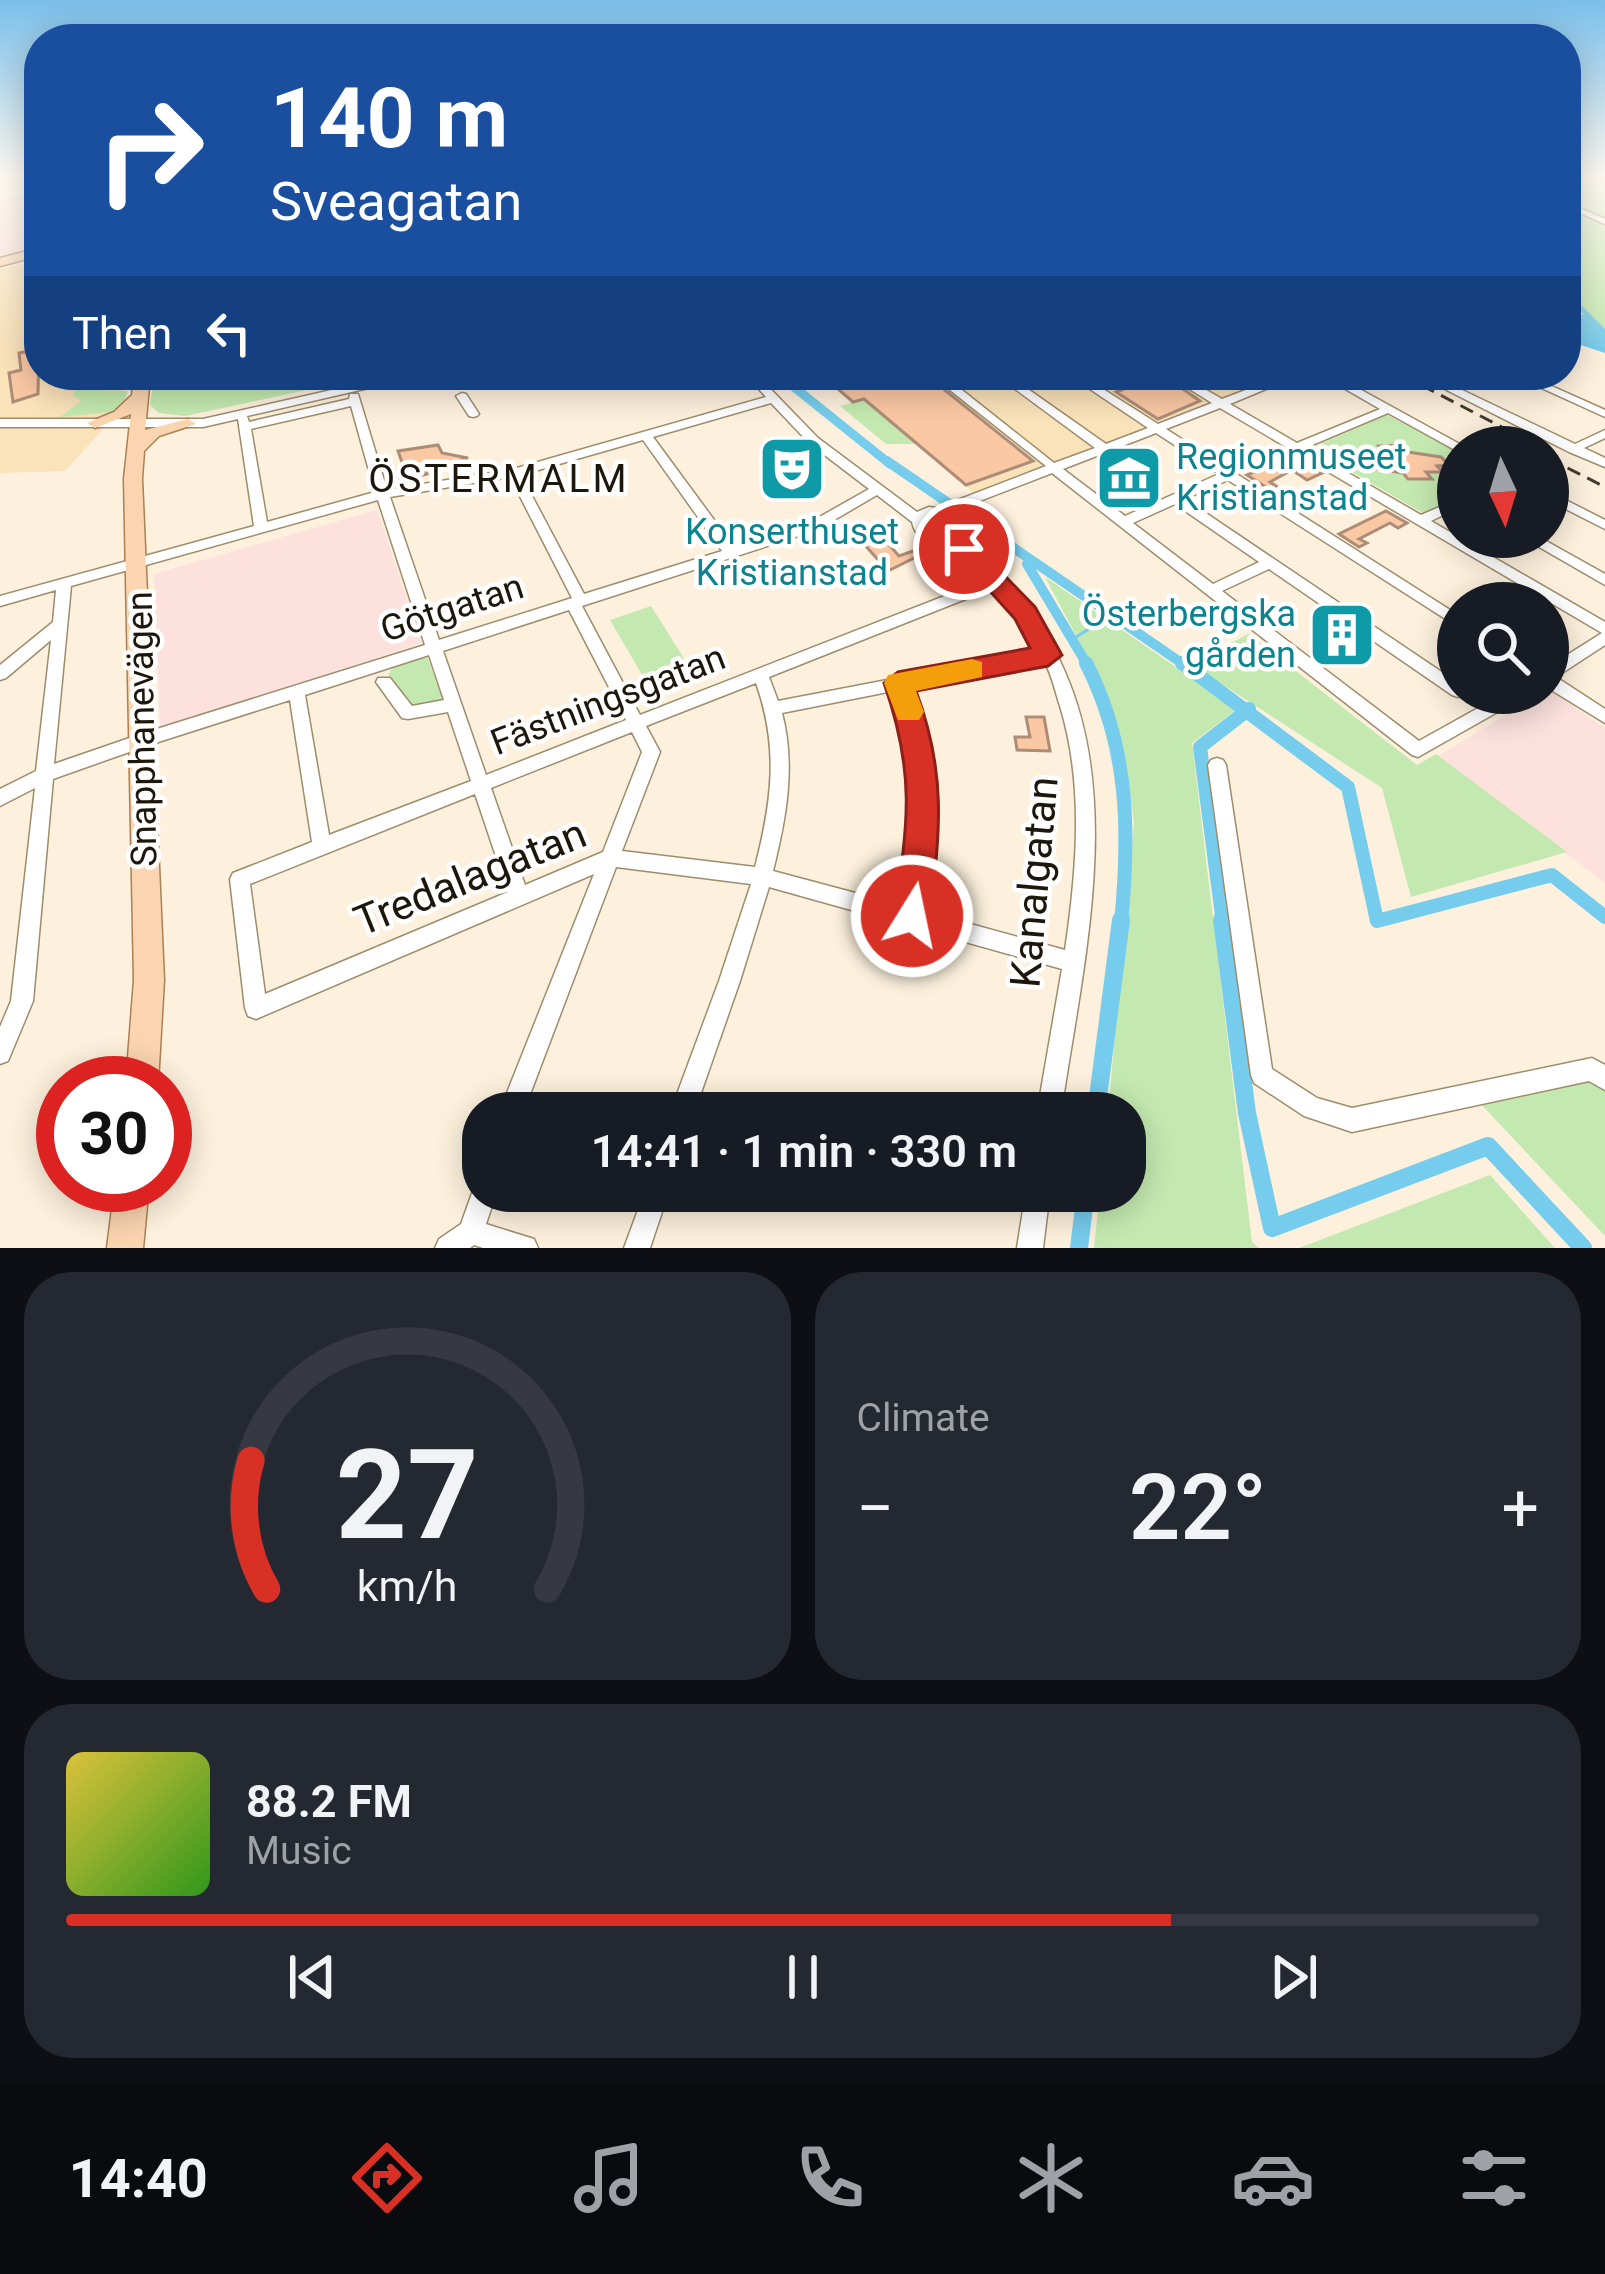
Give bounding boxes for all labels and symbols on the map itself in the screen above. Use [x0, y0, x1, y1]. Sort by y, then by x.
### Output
north arrow [1437, 426, 1569, 558]
theatre icon: Konserthuset Kristianstad [757, 434, 827, 504]
place label: Regionmuseet Kristianstad [1176, 436, 1407, 519]
museum icon: Regionmuseet Kristianstad [1094, 443, 1164, 513]
district label: ÖSTERMALM [368, 456, 630, 502]
pin [913, 498, 1015, 600]
place label: Konserthuset Kristianstad [685, 511, 899, 594]
street label: Götgatan [375, 565, 529, 651]
street label: Snapphanevägen [119, 591, 165, 867]
place label: Österbergska gården [1082, 593, 1296, 676]
building icon: Österbergska gården [1307, 600, 1377, 670]
street label: Fästningsgatan [485, 636, 731, 764]
street label: Kanalgatan [1000, 774, 1068, 990]
street label: Tredalagatan [347, 808, 593, 946]
position arrow [849, 853, 975, 979]
speed limit sign: 30 [36, 1056, 192, 1212]

